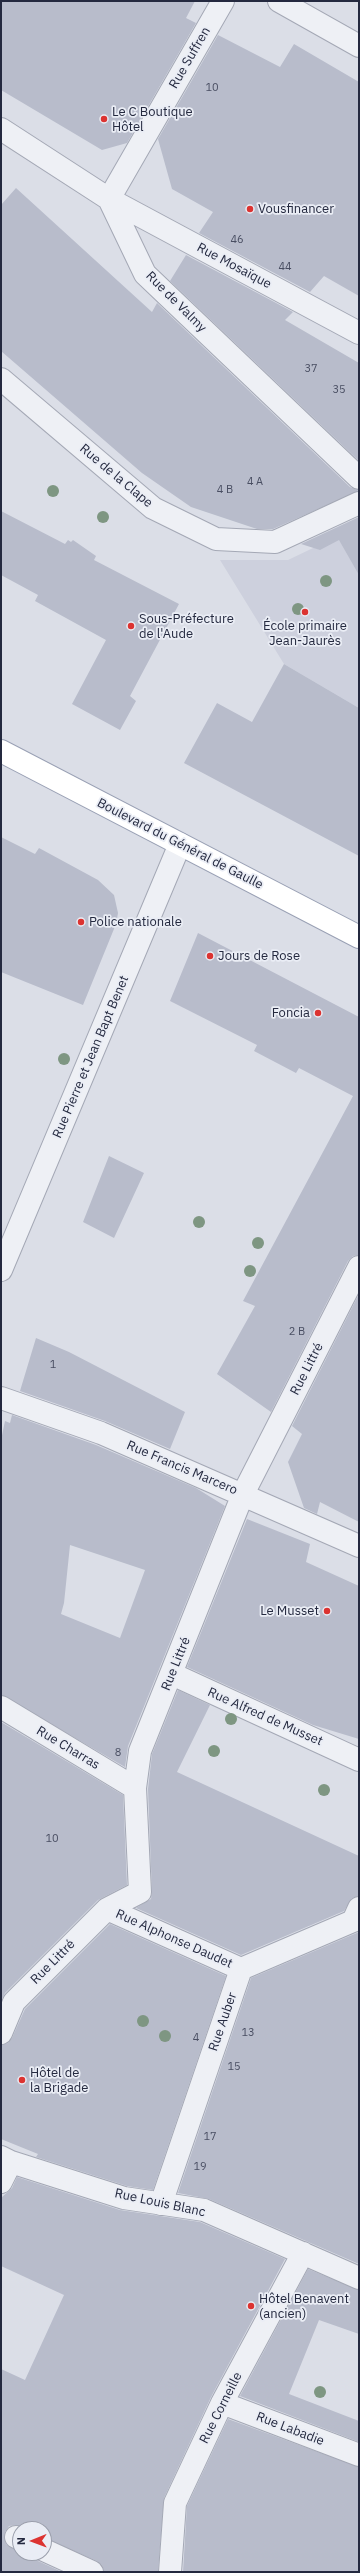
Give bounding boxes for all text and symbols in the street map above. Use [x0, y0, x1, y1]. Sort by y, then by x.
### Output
street label: Rue Suffren [166, 24, 214, 92]
house number: 10 [205, 81, 219, 95]
place label: Le C Boutique Hôtel [112, 104, 193, 135]
marker: Le C Boutique Hôtel [99, 114, 109, 124]
place label: Vousfinancer [258, 201, 334, 217]
marker: Vousfinancer [245, 204, 255, 214]
house number: 46 [230, 233, 244, 247]
street label: Rue Mosaïque [194, 240, 274, 292]
house number: 44 [278, 260, 292, 274]
street label: Rue de Valmy [142, 268, 210, 336]
house number: 37 [304, 362, 318, 376]
house number: 35 [332, 383, 346, 397]
street label: Rue de la Clape [76, 441, 156, 511]
house number: 4 A [247, 475, 263, 489]
house number: 4 B [217, 483, 233, 497]
marker: École primaire Jean-Jaurès [300, 607, 310, 617]
place label: Sous-Préfecture de l'Aude [139, 611, 234, 642]
place label: École primaire Jean-Jaurès [263, 618, 347, 649]
marker: Sous-Préfecture de l'Aude [126, 621, 136, 631]
street label: Boulevard du Général de Gaulle [94, 795, 266, 893]
place label: Police nationale [89, 914, 182, 930]
marker: Police nationale [76, 917, 86, 927]
place label: Jours de Rose [218, 948, 300, 964]
marker: Jours de Rose [205, 951, 215, 961]
street label: Rue Pierre et Jean Bapt Benet [50, 973, 132, 1141]
place label: Foncia [272, 1005, 310, 1021]
marker: Foncia [313, 1008, 323, 1018]
house number: 2 B [289, 1325, 305, 1339]
street label: Rue Littré [287, 1340, 327, 1398]
house number: 1 [50, 1358, 56, 1372]
street label: Rue Francis Marcero [124, 1438, 240, 1498]
place label: Le Musset [260, 1603, 319, 1619]
marker: Le Musset [322, 1606, 332, 1616]
street label: Rue Littré [158, 1635, 194, 1693]
street label: Rue Alfred de Musset [205, 1685, 325, 1749]
street label: Rue Charras [34, 1723, 102, 1773]
house number: 8 [115, 1746, 121, 1760]
house number: 10 [45, 1832, 59, 1846]
street label: Rue Alphonse Daudet [113, 1906, 235, 1972]
street label: Rue Littré [28, 1937, 78, 1987]
street label: Rue Auber [206, 1991, 240, 2053]
house number: 13 [241, 2026, 255, 2040]
house number: 4 [193, 2031, 199, 2045]
house number: 15 [227, 2060, 241, 2074]
place label: Hôtel de la Brigade [30, 2065, 88, 2096]
marker: Hôtel de la Brigade [17, 2075, 27, 2085]
house number: 17 [203, 2130, 217, 2144]
house number: 19 [193, 2160, 207, 2174]
street label: Rue Louis Blanc [113, 2186, 207, 2220]
place label: Hôtel Benavent (ancien) [259, 2291, 349, 2322]
marker: Hôtel Benavent (ancien) [246, 2301, 256, 2311]
street label: Rue Corneille [196, 2370, 246, 2446]
street label: Rue Labadie [254, 2409, 326, 2449]
north arrow [12, 2521, 52, 2561]
text: N [14, 2537, 28, 2545]

